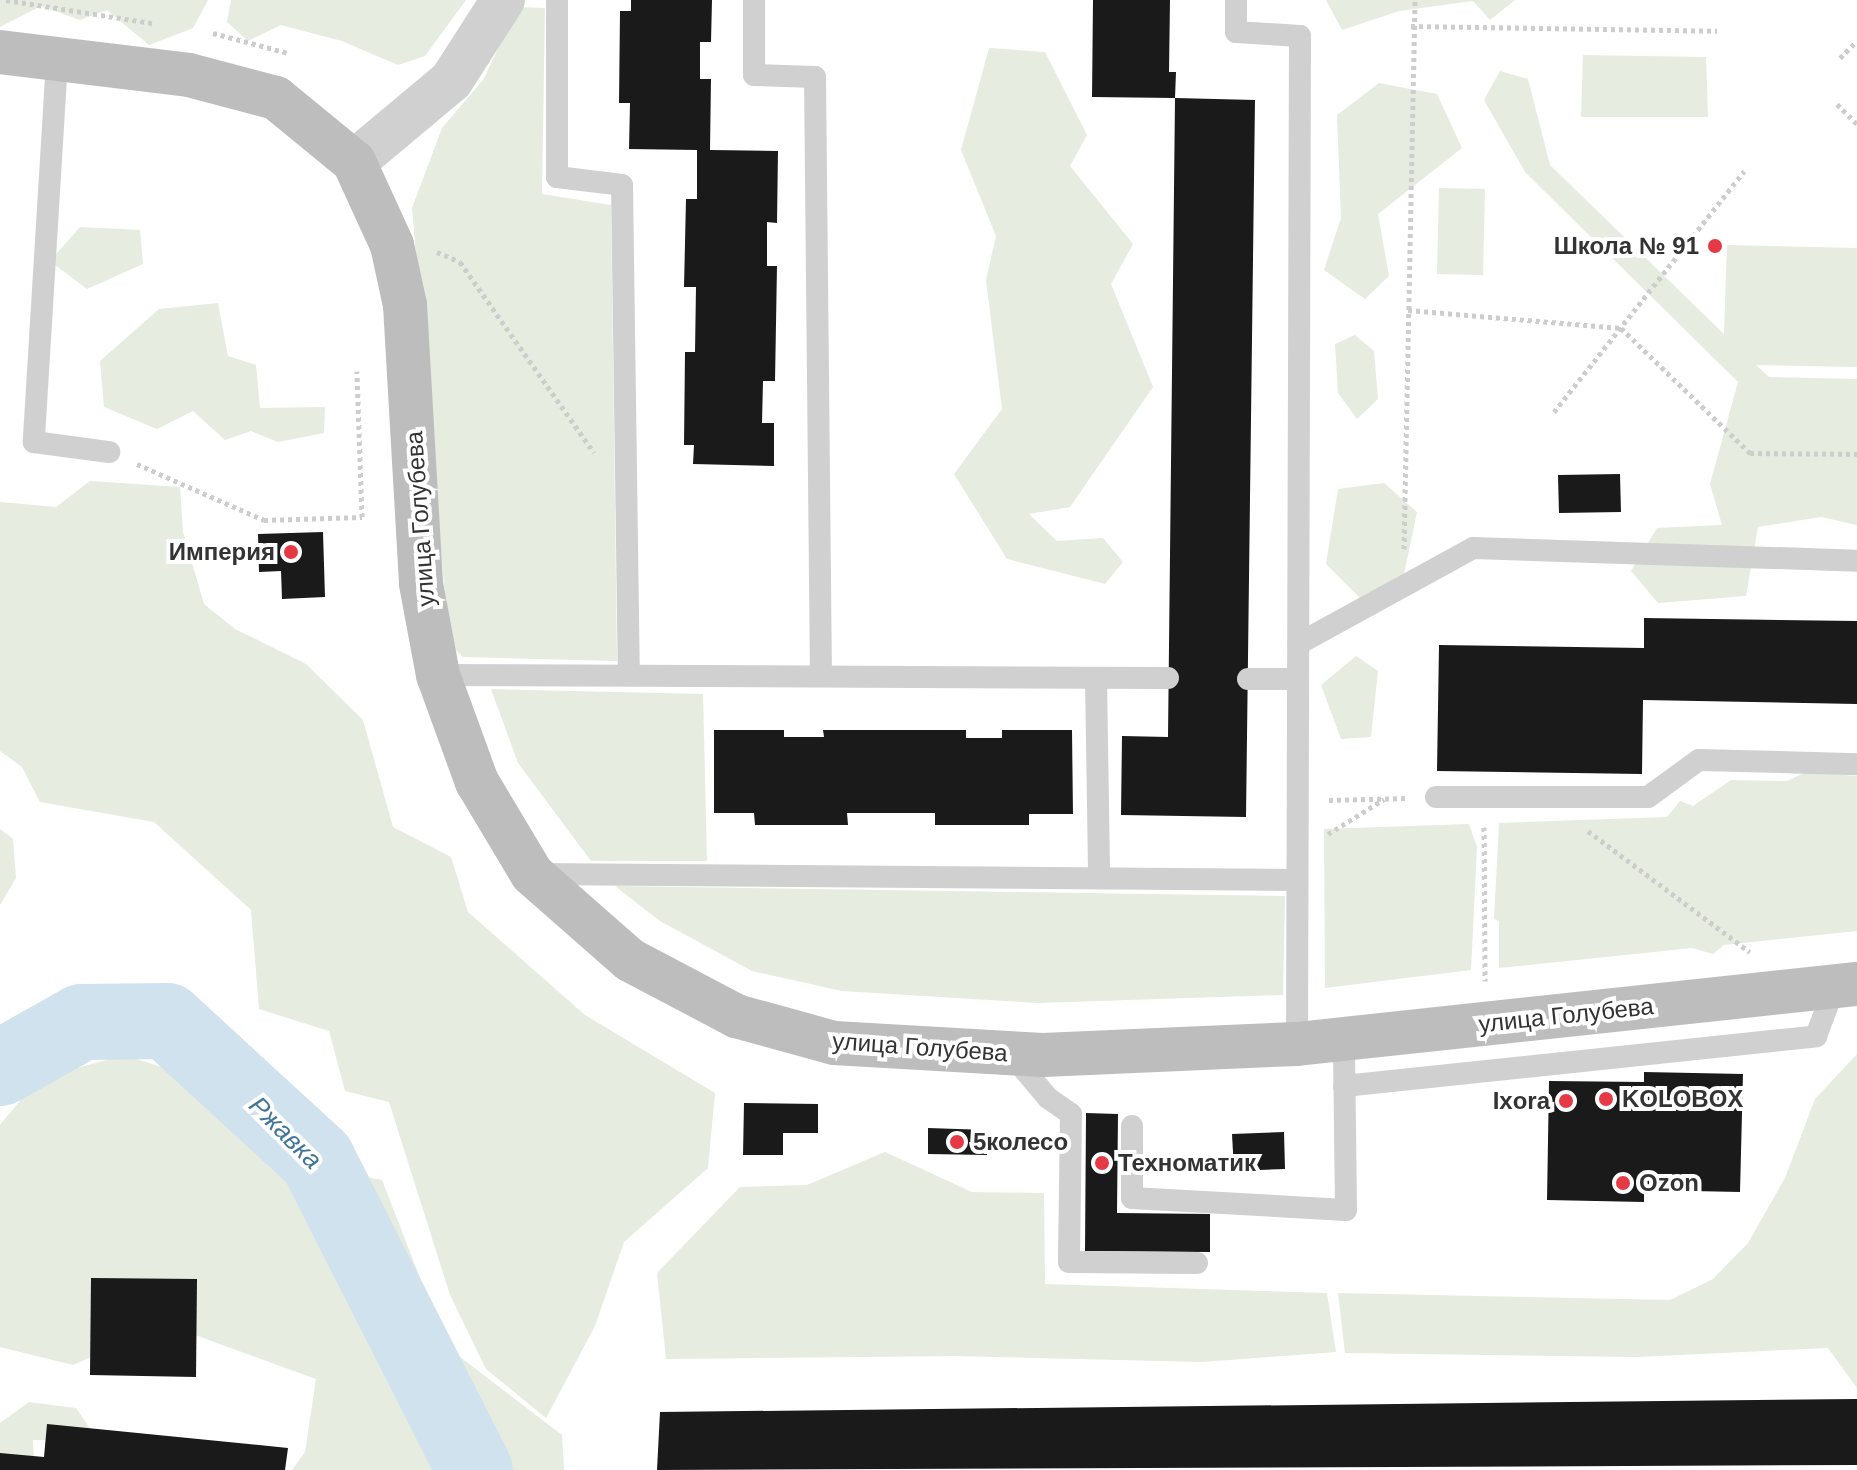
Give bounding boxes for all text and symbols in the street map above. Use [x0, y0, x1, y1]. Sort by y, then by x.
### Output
place label: Школа № 91 [1554, 232, 1699, 260]
marker: Школа № 91 [1706, 237, 1724, 255]
street label: улица Голубева [400, 430, 440, 608]
place label: Империя [169, 538, 275, 566]
marker: Империя [282, 543, 300, 561]
street label: улица Голубева [1477, 991, 1655, 1039]
street label: улица Голубева [831, 1027, 1009, 1067]
place label: KOLOBOX [1622, 1085, 1743, 1113]
place label: Ixora [1493, 1087, 1550, 1115]
water label: Ржавка [242, 1090, 328, 1176]
marker: KOLOBOX [1597, 1090, 1615, 1108]
marker: Ixora [1557, 1092, 1575, 1110]
place label: 5колесо [973, 1128, 1068, 1156]
marker: 5колесо [948, 1133, 966, 1151]
place label: Техноматик [1118, 1149, 1256, 1177]
marker: Техноматик [1093, 1154, 1111, 1172]
place label: Ozon [1639, 1169, 1699, 1197]
marker: Ozon [1614, 1174, 1632, 1192]

